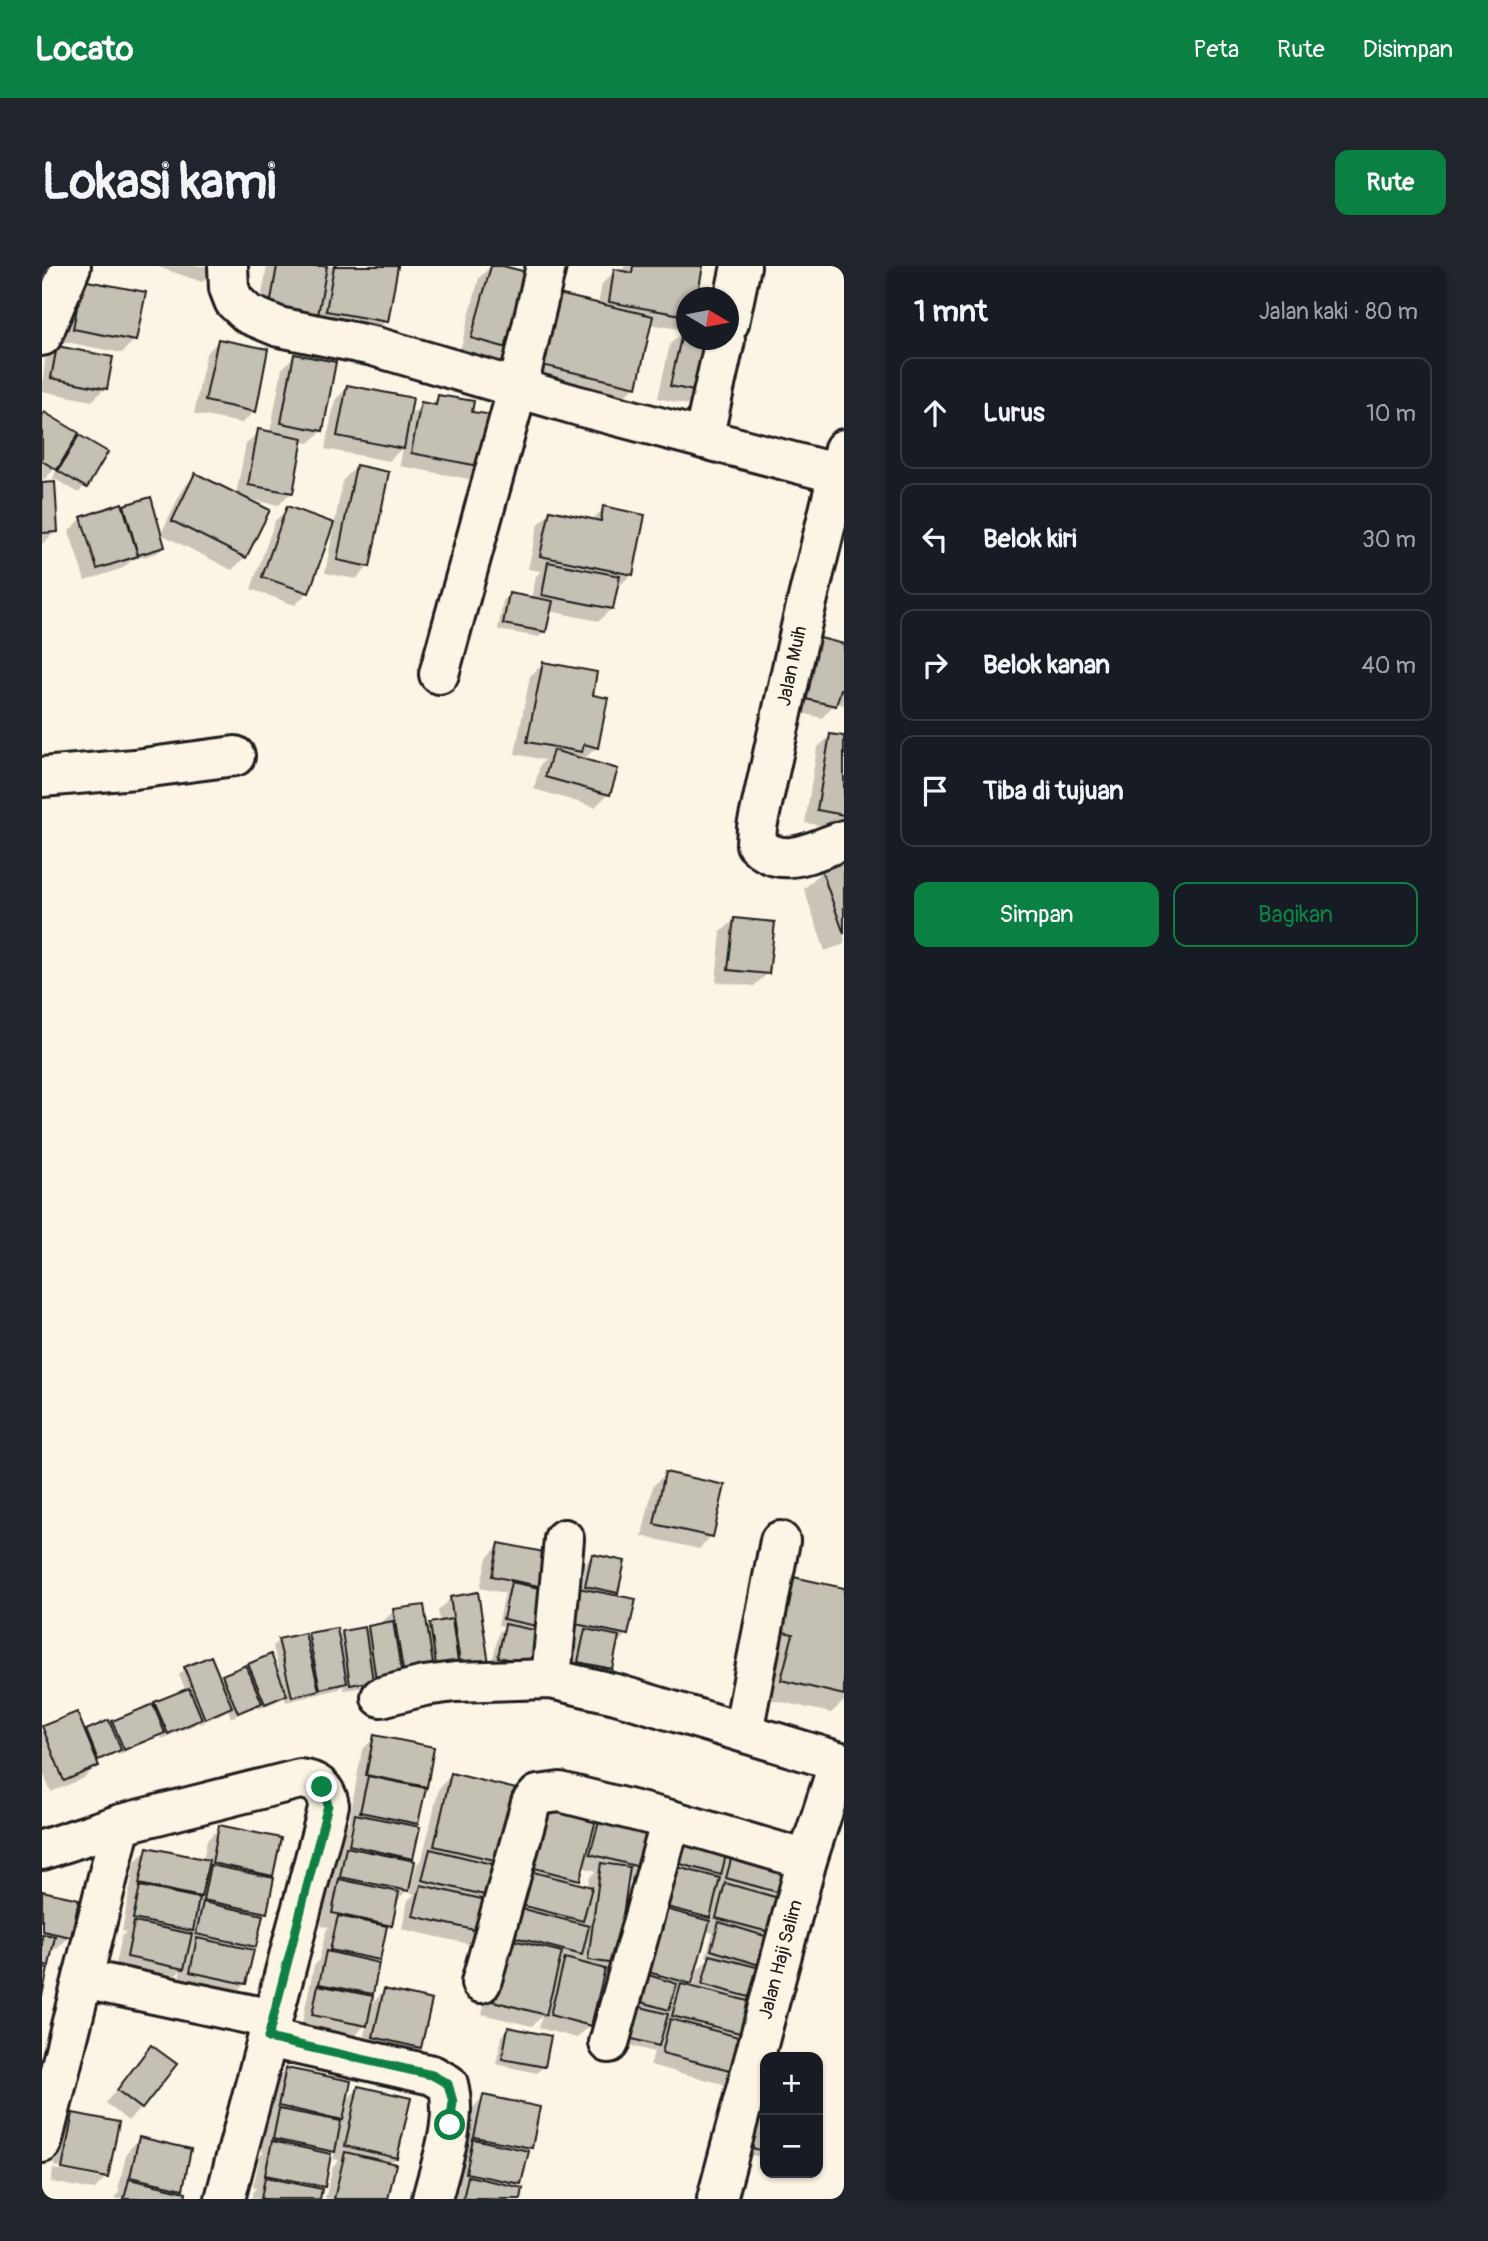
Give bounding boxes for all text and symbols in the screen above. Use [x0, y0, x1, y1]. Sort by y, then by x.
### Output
text: Locato [35, 29, 133, 70]
text: Peta [1193, 35, 1239, 64]
text: Rute [1277, 35, 1325, 64]
text: Disimpan [1363, 35, 1453, 64]
button: Rute [1335, 150, 1446, 215]
text: Lokasi kami [42, 152, 276, 213]
north arrow [676, 287, 739, 350]
text: 1 mnt [914, 293, 988, 330]
text: Jalan kaki · 80 m [1259, 297, 1418, 326]
icon: ahead [916, 394, 954, 432]
text: Lurus [983, 397, 1045, 429]
text: 10 m [1366, 399, 1416, 428]
icon: left [916, 520, 954, 558]
text: Belok kiri [983, 523, 1077, 555]
text: 30 m [1362, 525, 1416, 554]
street label: Jalan Muih [772, 624, 812, 708]
icon: right [916, 646, 954, 684]
text: Belok kanan [983, 649, 1110, 681]
text: 40 m [1362, 651, 1416, 680]
icon: arrive [916, 772, 954, 810]
text: Tiba di tujuan [983, 775, 1124, 807]
button: Simpan [914, 882, 1159, 947]
button: Bagikan [1173, 882, 1418, 947]
route end [306, 1771, 337, 1802]
street label: Jalan Haji Salim [753, 1897, 808, 2022]
map controls [760, 2052, 823, 2178]
button: + [760, 2052, 823, 2115]
route start [434, 2109, 465, 2140]
button: − [760, 2115, 823, 2178]

